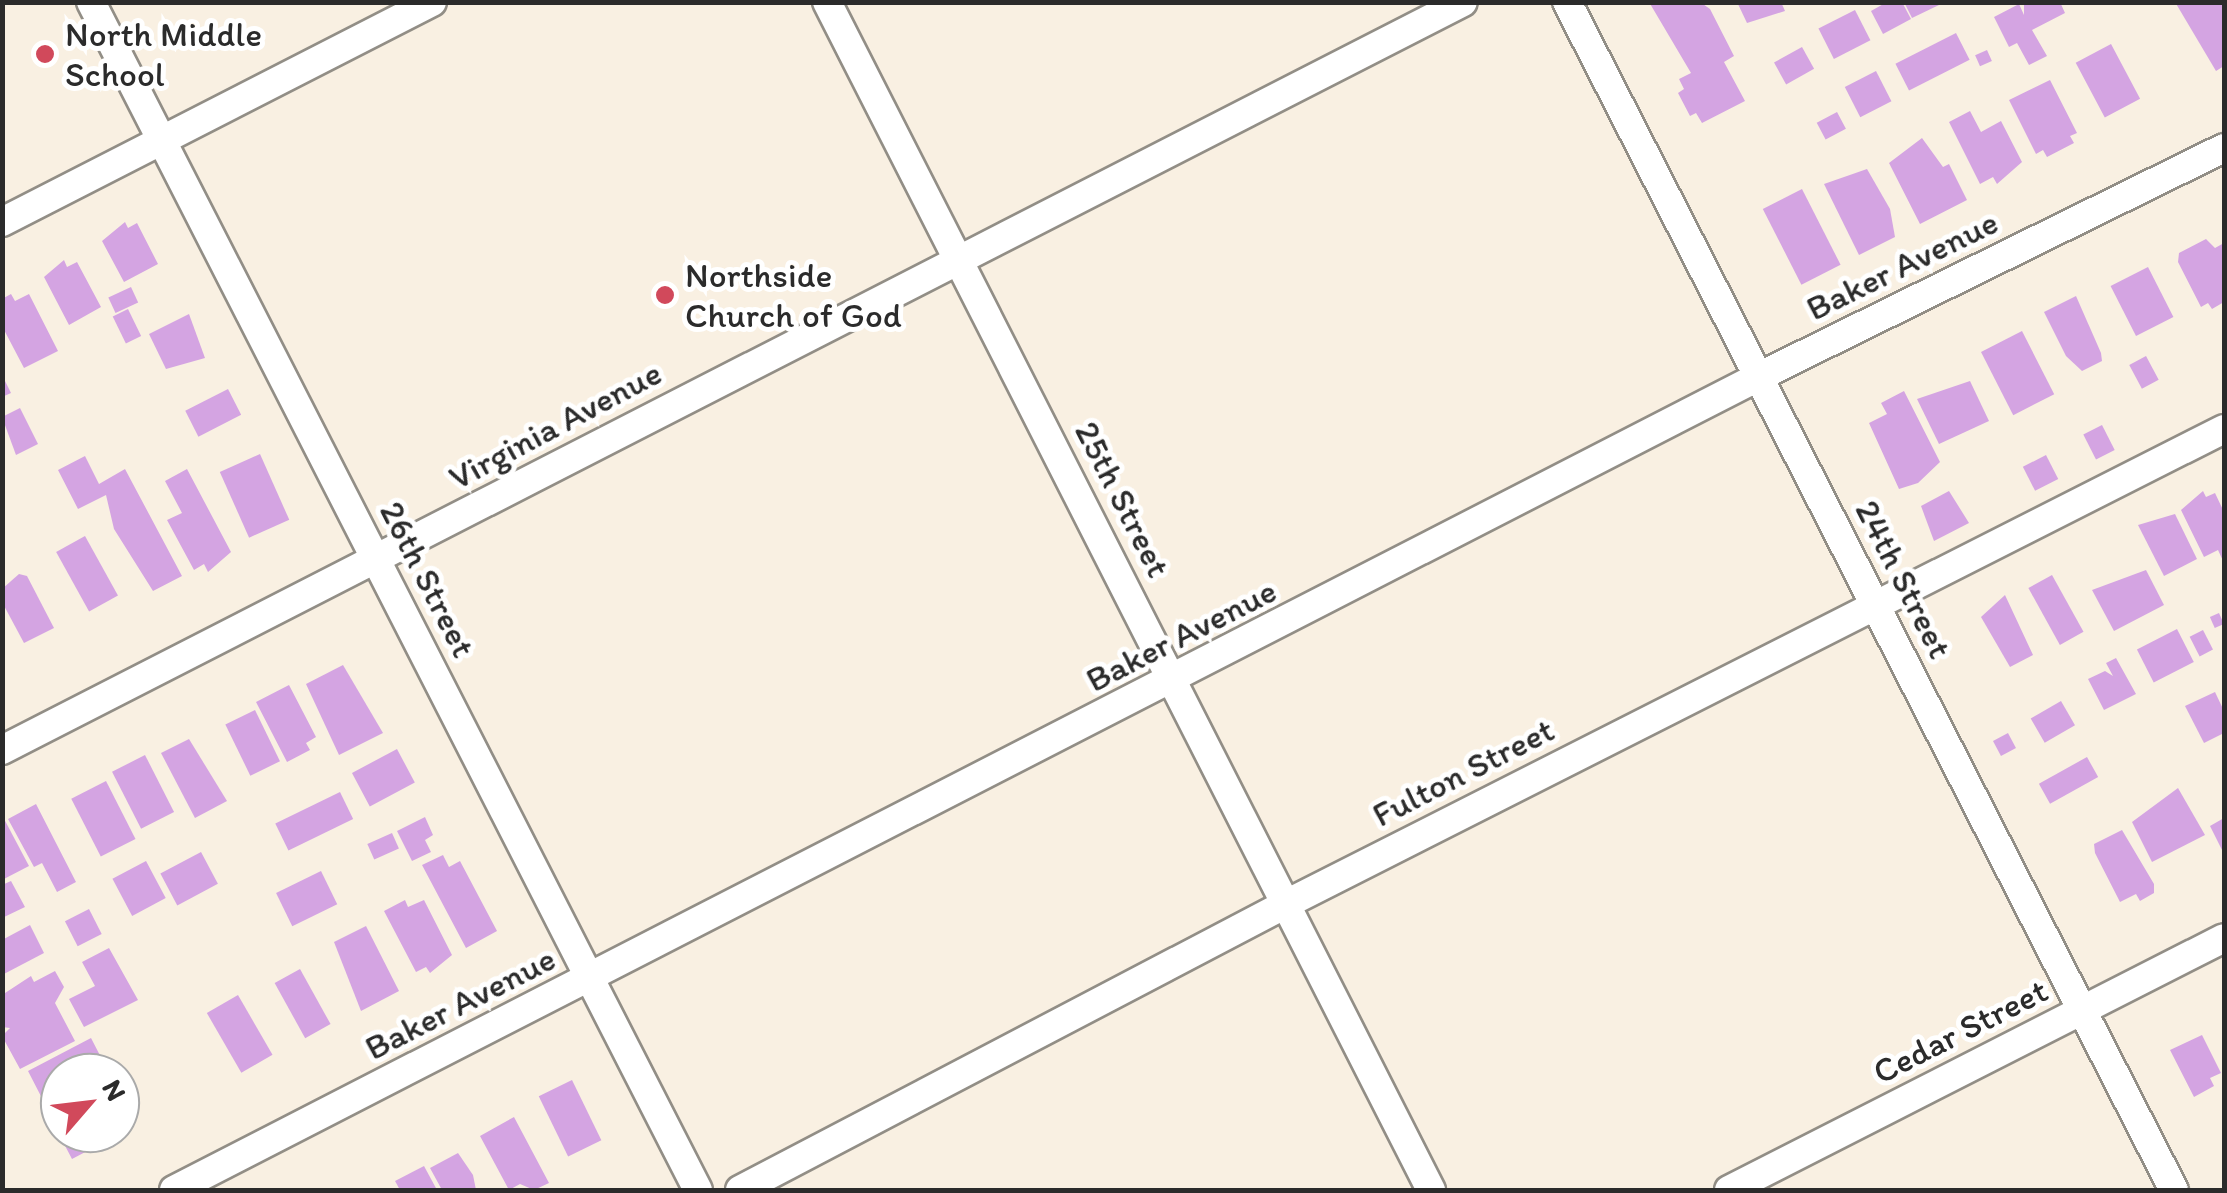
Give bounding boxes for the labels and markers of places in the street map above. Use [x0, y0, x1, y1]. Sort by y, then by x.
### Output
place label: North Middle School [65, 13, 261, 95]
marker: North Middle School [34, 43, 56, 65]
place label: Northside Church of God [685, 254, 902, 336]
marker: Northside Church of God [654, 284, 676, 306]

